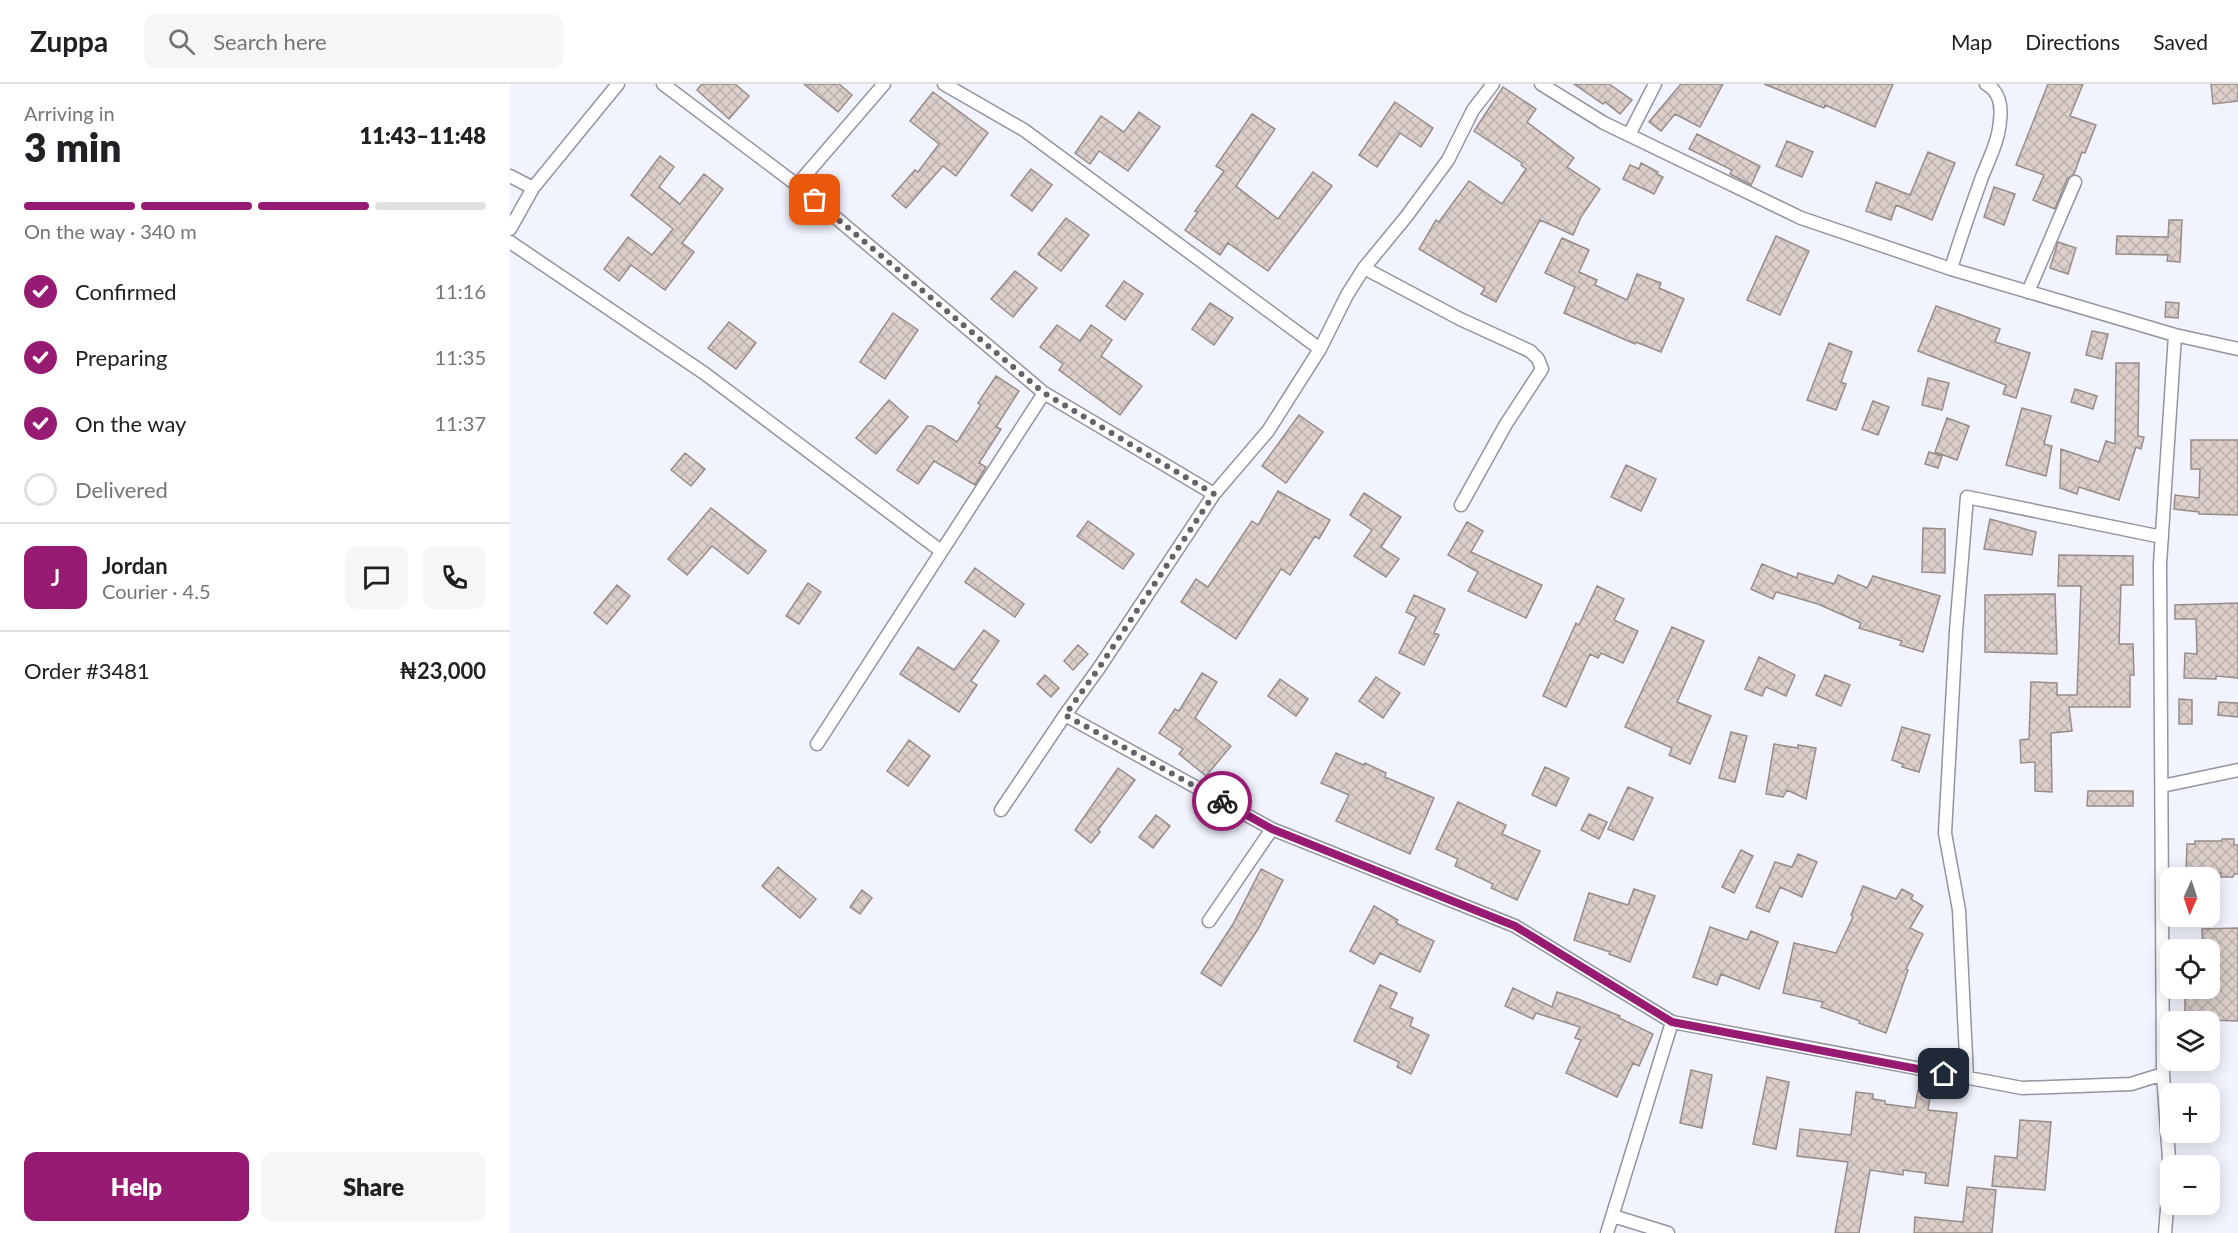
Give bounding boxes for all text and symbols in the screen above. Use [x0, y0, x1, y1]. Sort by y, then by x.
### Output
search box [144, 14, 564, 68]
text: Zuppa [30, 24, 108, 58]
icon: search [165, 25, 198, 58]
text: Search here [213, 28, 327, 55]
text: Map [1951, 29, 1992, 54]
text: Directions [2025, 29, 2120, 54]
text: Saved [2153, 29, 2208, 54]
text: Arriving in [24, 101, 115, 125]
text: 11:43–11:48 [360, 122, 486, 149]
text: 3 min [24, 124, 121, 170]
pin [789, 174, 840, 225]
icon: bag [798, 183, 831, 216]
text: On the way · 340 m [24, 219, 197, 243]
icon: check [24, 275, 57, 308]
text: Confirmed [75, 278, 177, 305]
text: 11:16 [435, 279, 486, 303]
icon: check [24, 341, 57, 374]
text: Preparing [75, 344, 167, 371]
text: 11:35 [435, 345, 486, 369]
icon: check [24, 407, 57, 440]
text: On the way [75, 410, 186, 437]
text: 11:37 [435, 411, 486, 435]
text: Delivered [75, 476, 168, 503]
button: chat [345, 546, 408, 609]
button: phone [423, 546, 486, 609]
text: Jordan [102, 552, 168, 579]
text: J [51, 564, 60, 591]
text: Courier · 4.5 [102, 579, 211, 603]
text: Order #3481 [24, 657, 150, 684]
text: ₦23,000 [399, 657, 486, 684]
courier [1192, 771, 1252, 831]
icon: bike [1206, 785, 1239, 818]
north arrow [2160, 867, 2220, 927]
map controls [2160, 867, 2220, 1215]
button: locate [2160, 939, 2220, 999]
button: layers [2160, 1011, 2220, 1071]
pin [1918, 1048, 1969, 1099]
icon: home [1927, 1057, 1960, 1090]
button: + [2160, 1083, 2220, 1143]
button: Help [24, 1152, 249, 1221]
button: Share [261, 1152, 486, 1221]
button: − [2160, 1155, 2220, 1215]

